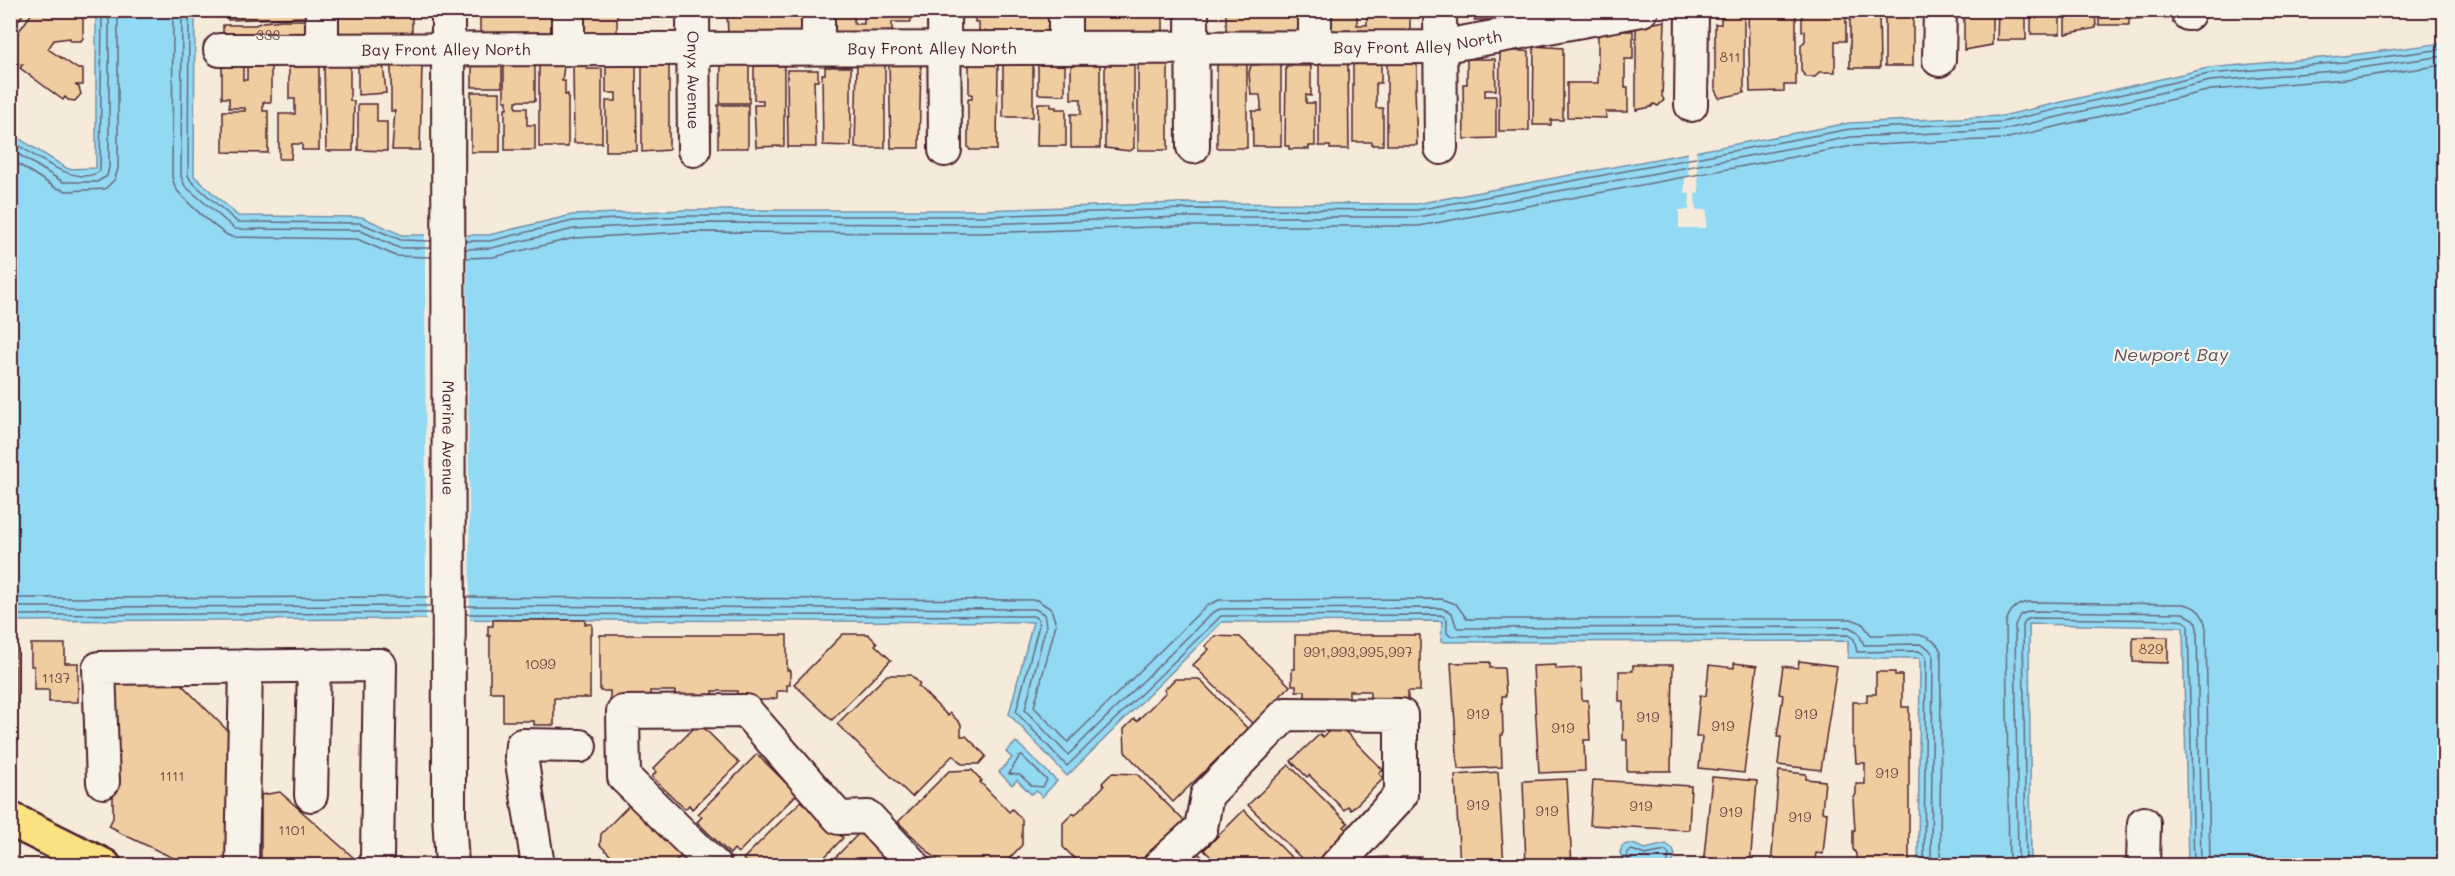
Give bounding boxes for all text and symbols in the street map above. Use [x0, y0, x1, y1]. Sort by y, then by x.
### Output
house number: 333 [256, 25, 280, 44]
street label: Bay Front Alley North [1334, 25, 1503, 57]
street label: Onyx Avenue [683, 31, 705, 129]
street label: Bay Front Alley North [848, 37, 1016, 58]
street label: Bay Front Alley North [362, 38, 530, 60]
house number: 811 [1720, 47, 1741, 66]
water label: Newport Bay [2114, 342, 2229, 366]
street label: Marine Avenue [438, 380, 460, 496]
house number: 829 [2139, 639, 2163, 658]
house number: 991,993,995,997 [1303, 642, 1413, 661]
house number: 1099 [524, 654, 556, 673]
house number: 1137 [42, 668, 70, 687]
house number: 919 [1467, 704, 1489, 723]
house number: 919 [1795, 704, 1817, 723]
house number: 919 [1637, 707, 1659, 726]
house number: 919 [1712, 716, 1734, 735]
house number: 919 [1552, 718, 1574, 737]
house number: 919 [1876, 763, 1898, 782]
house number: 1111 [159, 766, 185, 785]
house number: 919 [1467, 795, 1489, 814]
house number: 919 [1630, 796, 1652, 815]
house number: 919 [1536, 801, 1558, 820]
house number: 919 [1720, 802, 1742, 821]
house number: 919 [1789, 807, 1811, 826]
house number: 1101 [278, 820, 306, 839]

